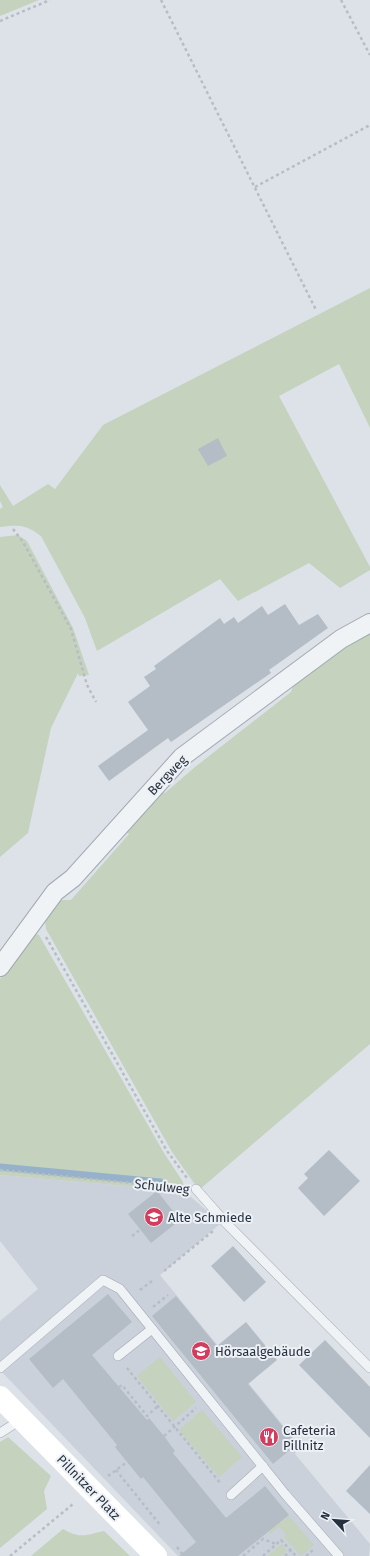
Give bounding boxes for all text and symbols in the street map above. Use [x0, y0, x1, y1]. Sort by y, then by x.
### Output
street label: Bergweg [145, 752, 190, 798]
street label: Schulweg [134, 1176, 191, 1197]
school or university icon: Alte Schmiede [143, 1206, 165, 1228]
place label: Alte Schmiede [168, 1210, 252, 1225]
school or university icon: Hörsaalgebäude [190, 1340, 212, 1362]
place label: Hörsaalgebäude [215, 1344, 311, 1359]
place label: Cafeteria Pillnitz [283, 1423, 336, 1453]
restaurant icon: Cafeteria Pillnitz [258, 1426, 280, 1448]
street label: Pillnitzer Platz [54, 1452, 124, 1523]
north arrow [314, 1500, 354, 1540]
text: N [318, 1510, 333, 1522]

